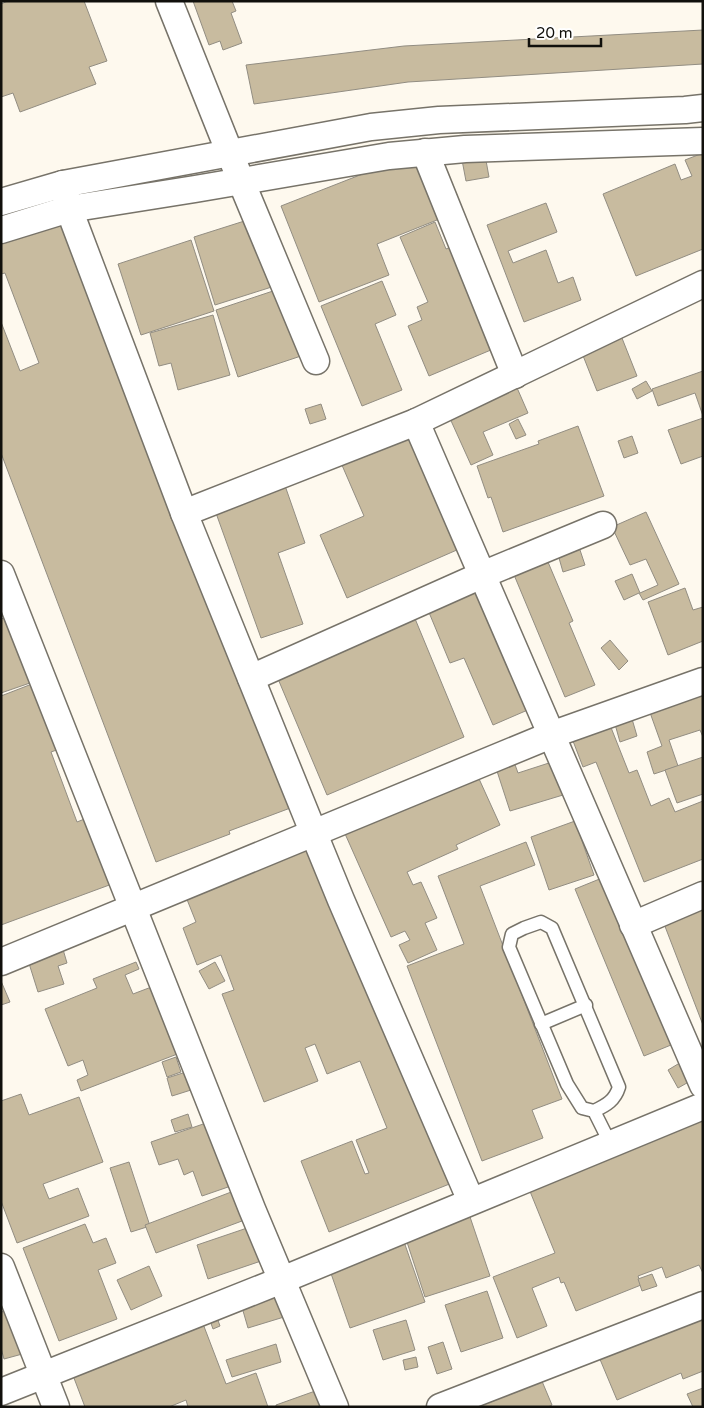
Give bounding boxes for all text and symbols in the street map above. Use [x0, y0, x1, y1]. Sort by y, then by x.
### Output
scale bar [529, 15, 602, 47]
text: 20 m [536, 24, 573, 42]

